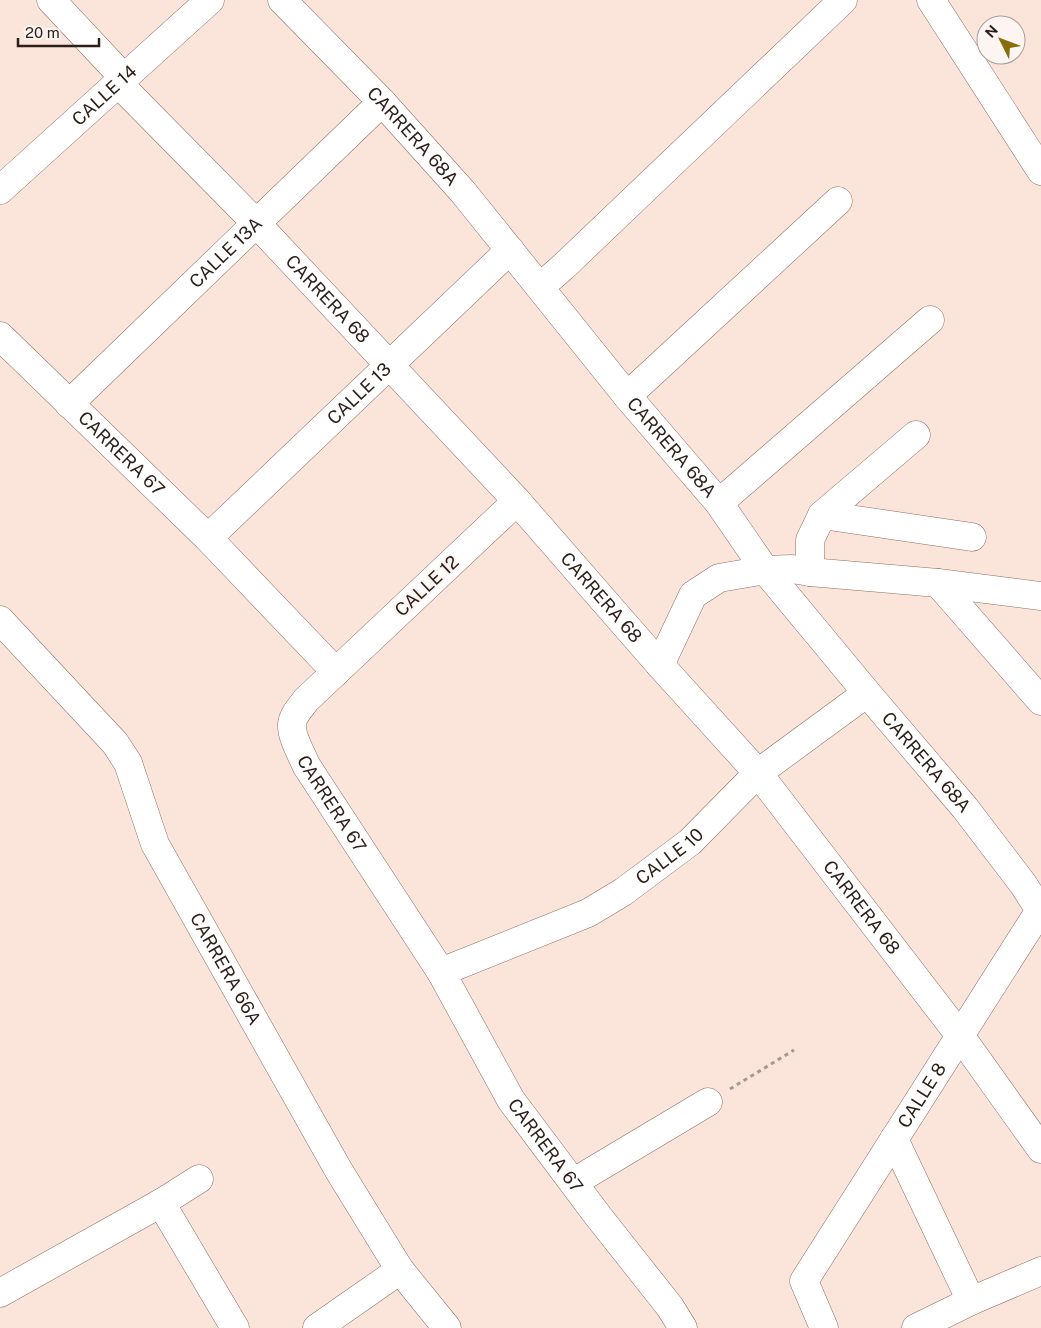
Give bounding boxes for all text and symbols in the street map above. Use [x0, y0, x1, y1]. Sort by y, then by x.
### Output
scale bar [18, 15, 99, 47]
north arrow [976, 15, 1026, 65]
text: N [982, 22, 1001, 41]
text: 20 m [25, 24, 60, 41]
street label: CALLE 14 [68, 60, 141, 130]
street label: CARRERA 68A [363, 82, 463, 190]
street label: CALLE 13A [185, 212, 266, 292]
street label: CARRERA 68 [282, 250, 374, 347]
street label: CALLE 13 [323, 358, 395, 429]
street label: CARRERA 68A [623, 393, 721, 502]
street label: CARRERA 67 [74, 407, 169, 500]
street label: CARRERA 68 [557, 548, 647, 647]
street label: CALLE 12 [390, 551, 463, 620]
street label: CARRERA 68A [878, 707, 975, 817]
street label: CARRERA 67 [293, 752, 371, 856]
street label: CALLE 10 [632, 824, 708, 889]
street label: CARRERA 68 [819, 856, 905, 958]
street label: CARRERA 66A [186, 909, 266, 1029]
street label: CALLE 8 [893, 1059, 950, 1132]
street label: CARRERA 67 [504, 1094, 588, 1196]

